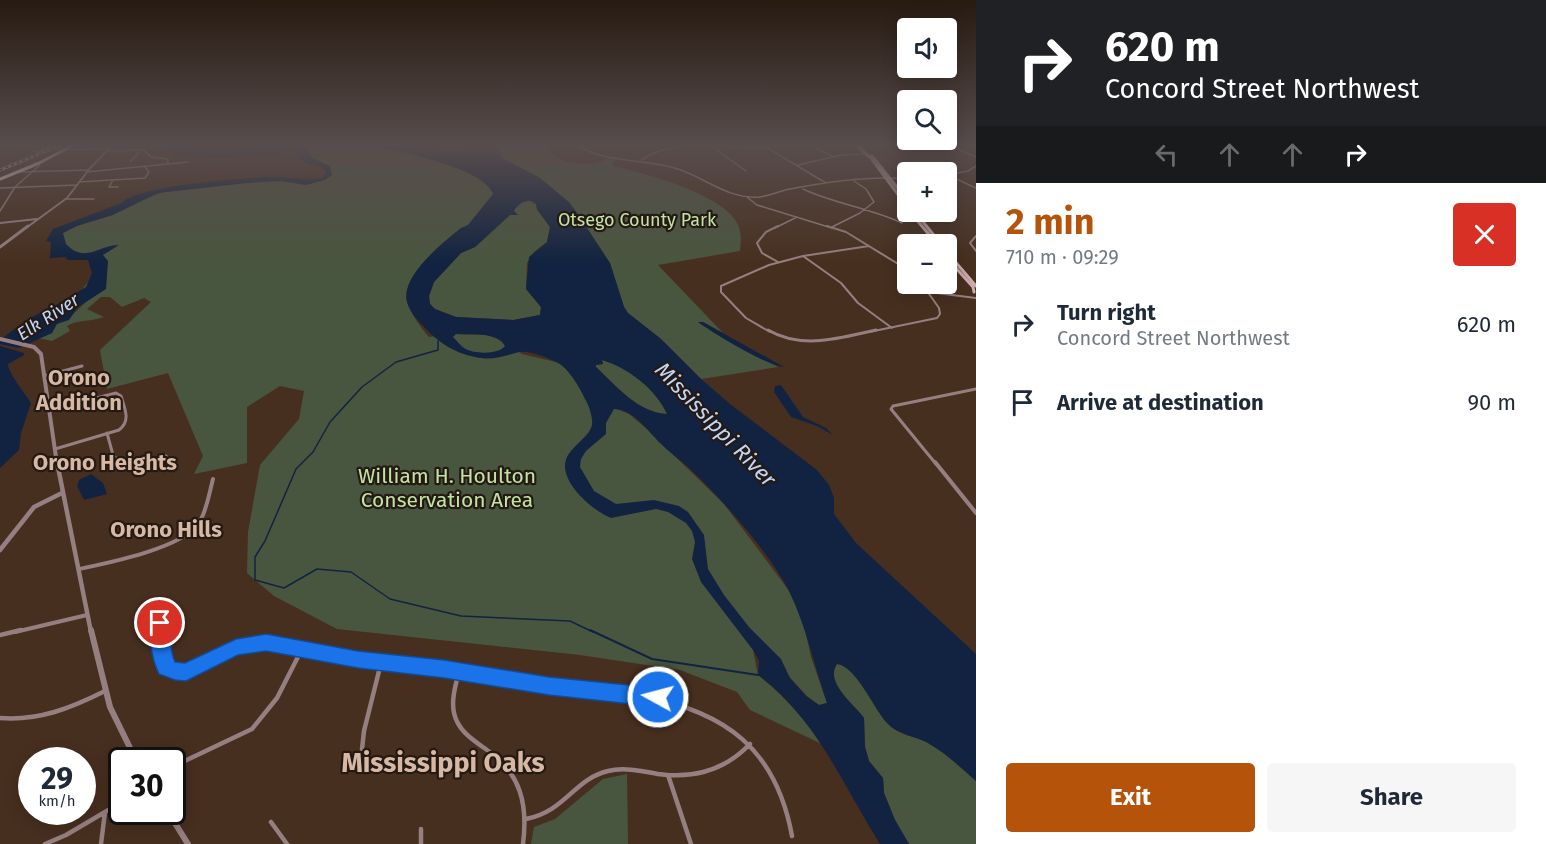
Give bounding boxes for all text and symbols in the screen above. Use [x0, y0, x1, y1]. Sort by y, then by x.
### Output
map controls [897, 18, 957, 294]
button: sound [897, 18, 957, 78]
text: 620 m [1105, 22, 1220, 72]
icon: right [1006, 24, 1084, 102]
text: Concord Street Northwest [1105, 73, 1419, 105]
button: search [897, 90, 957, 150]
icon: left [1150, 138, 1183, 171]
icon: ahead [1213, 138, 1246, 171]
icon: ahead [1276, 138, 1309, 171]
icon: right [1339, 138, 1372, 171]
button: + [897, 162, 957, 222]
text: 2 min [1006, 200, 1095, 244]
button: close [1453, 203, 1516, 266]
park label: Otsego County Park [558, 209, 717, 231]
button: − [897, 234, 957, 294]
text: 710 m · 09:29 [1006, 245, 1119, 269]
water label: Elk River [13, 288, 84, 345]
text: Turn right [1057, 299, 1156, 326]
icon: right [1006, 308, 1039, 341]
text: 620 m [1457, 311, 1516, 338]
text: Concord Street Northwest [1057, 326, 1290, 350]
water label: Mississippi River [649, 357, 782, 493]
district label: Orono Addition [35, 364, 122, 416]
icon: arrive [1006, 386, 1039, 419]
text: Arrive at destination [1057, 389, 1264, 416]
text: 90 m [1467, 389, 1516, 416]
district label: Orono Heights [33, 449, 177, 476]
park label: William H. Houlton Conservation Area [358, 463, 536, 513]
district label: Orono Hills [110, 516, 222, 543]
pin [134, 597, 185, 648]
icon: arrive [143, 606, 176, 639]
position arrow [626, 665, 690, 729]
speed limit sign: 30 [108, 747, 186, 825]
district label: Mississippi Oaks [341, 747, 545, 779]
text: 29 [41, 761, 73, 797]
button: Exit [1006, 763, 1255, 832]
button: Share [1267, 763, 1516, 832]
text: km/h [38, 792, 76, 810]

